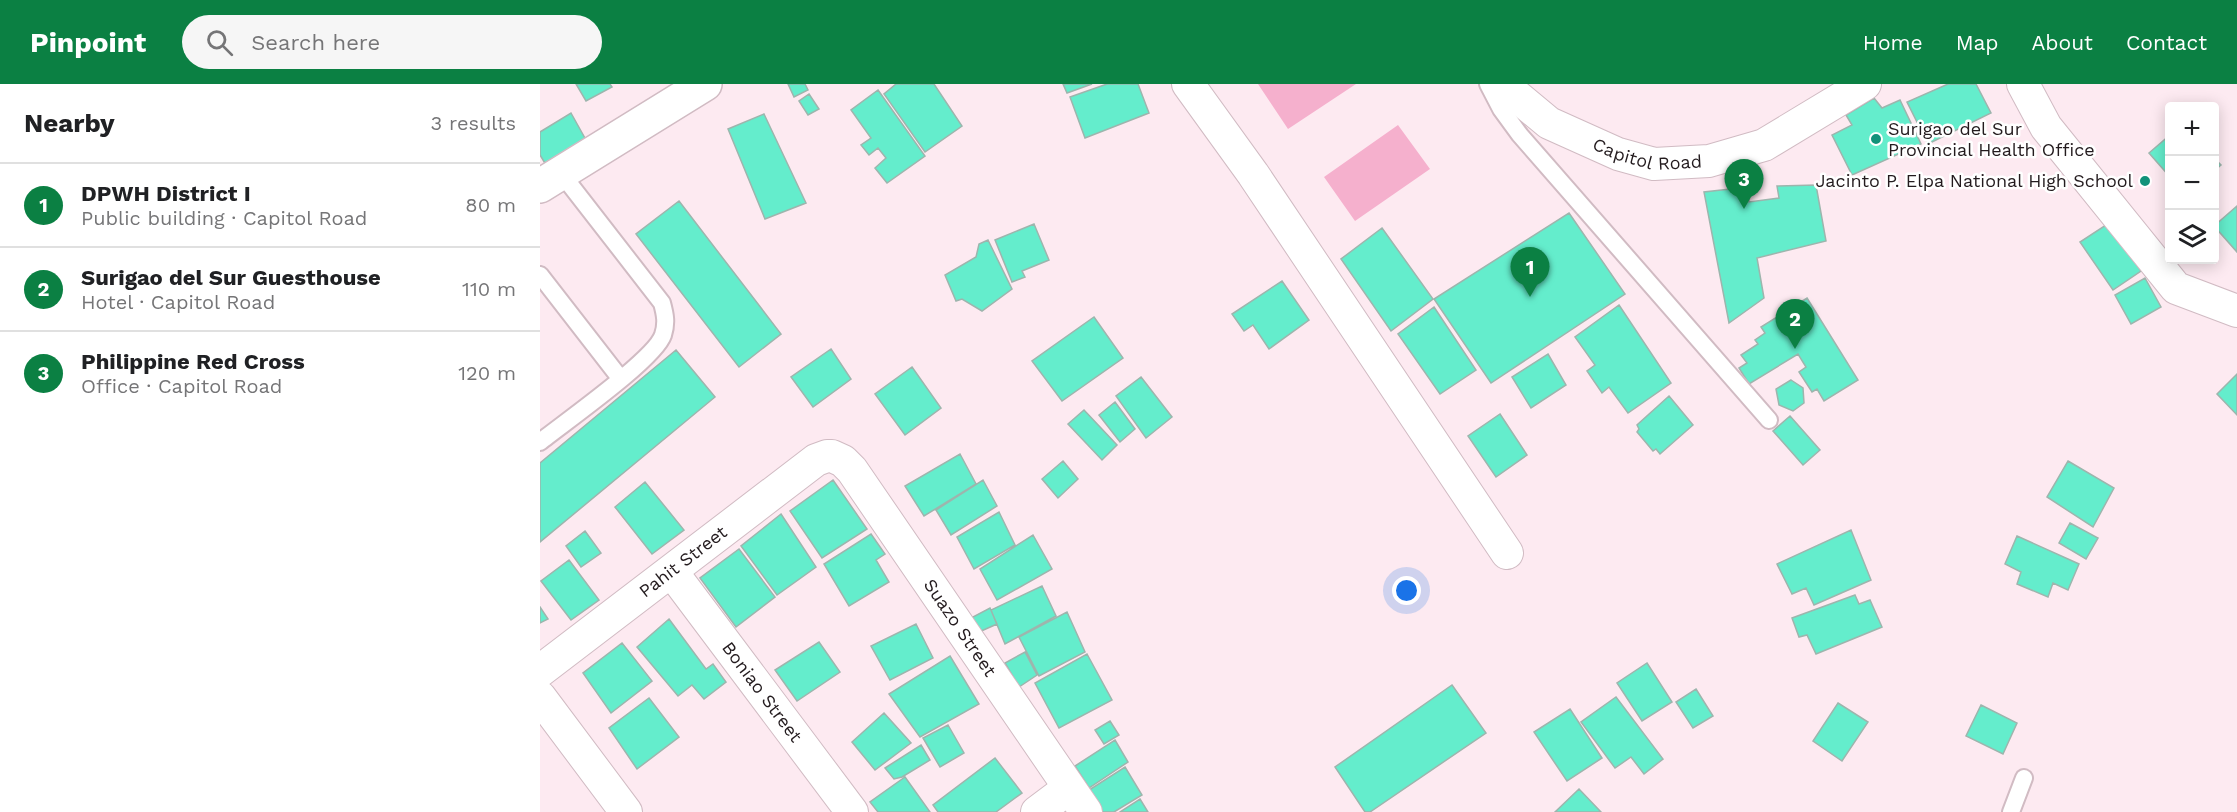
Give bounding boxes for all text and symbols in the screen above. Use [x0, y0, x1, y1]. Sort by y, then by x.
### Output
search box [182, 15, 602, 69]
text: Pinpoint [30, 26, 146, 59]
icon: search [203, 26, 236, 59]
text: Search here [251, 30, 380, 55]
text: Home [1863, 30, 1923, 55]
text: Map [1956, 30, 1999, 55]
text: About [2032, 30, 2093, 55]
text: Contact [2126, 30, 2207, 55]
map controls [2165, 102, 2219, 264]
button: + [2165, 102, 2219, 156]
text: Nearby [24, 108, 115, 138]
text: 3 results [431, 111, 516, 135]
place label: Surigao del Sur Provincial Health Office [1888, 118, 2095, 160]
marker: Surigao del Sur Provincial Health Office [1869, 132, 1883, 146]
street label: Capitol Road [1590, 133, 1702, 174]
button: − [2165, 156, 2219, 210]
pin: 3 [1724, 160, 1764, 209]
place label: Jacinto P. Elpa National High School [1816, 170, 2133, 191]
marker: Jacinto P. Elpa National High School [2138, 174, 2152, 188]
text: DPWH District I [81, 181, 251, 206]
text: 1 [39, 193, 48, 217]
text: 80 m [465, 193, 516, 217]
text: Public building · Capitol Road [81, 206, 367, 230]
button: layers [2165, 210, 2219, 264]
pin: 1 [1510, 248, 1550, 297]
text: Surigao del Sur Guesthouse [81, 265, 381, 290]
text: 2 [38, 277, 49, 301]
text: 110 m [462, 277, 516, 301]
text: Hotel · Capitol Road [81, 290, 275, 314]
pin: 2 [1776, 300, 1814, 349]
text: Philippine Red Cross [81, 349, 305, 374]
text: 3 [38, 361, 49, 385]
text: 120 m [458, 361, 516, 385]
text: Office · Capitol Road [81, 374, 282, 398]
street label: Pahit Street [635, 521, 731, 602]
street label: Suazo Street [920, 575, 1001, 681]
your location [1392, 576, 1421, 605]
street label: Boniao Street [718, 637, 807, 746]

